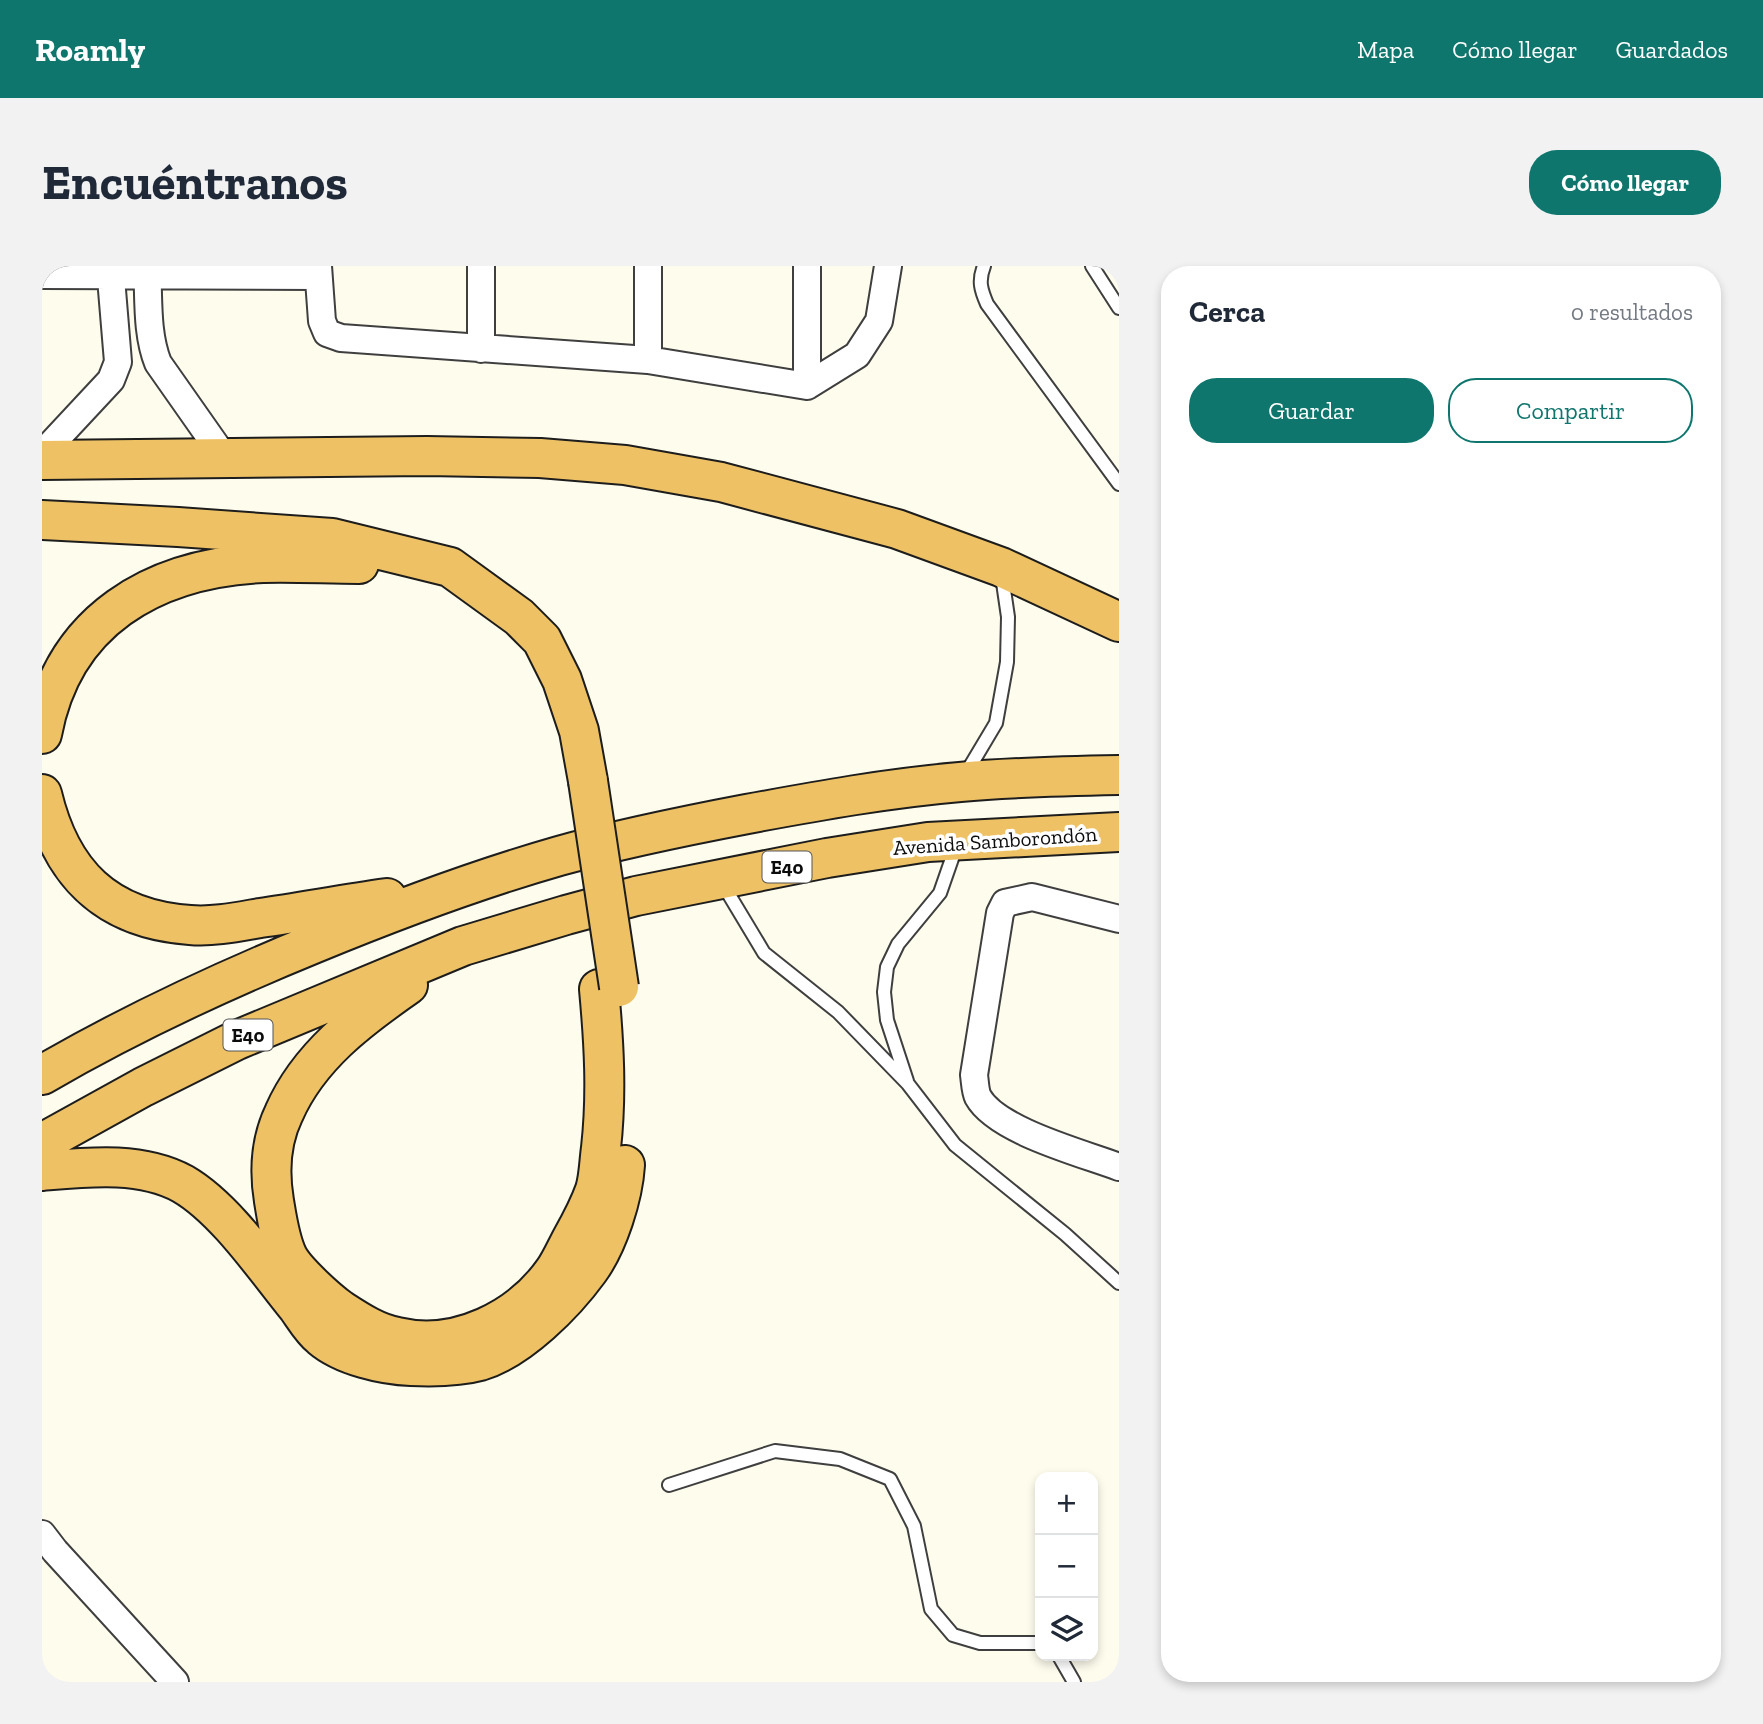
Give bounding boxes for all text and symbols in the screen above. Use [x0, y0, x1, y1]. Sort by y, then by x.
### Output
text: Roamly [35, 30, 145, 69]
text: Mapa [1357, 35, 1414, 64]
text: Cómo llegar [1452, 35, 1578, 64]
text: Guardados [1616, 35, 1728, 64]
button: Cómo llegar [1529, 150, 1721, 215]
text: Encuéntranos [42, 153, 348, 212]
text: Cerca [1189, 294, 1265, 330]
text: 0 resultados [1571, 298, 1693, 326]
button: Guardar [1189, 378, 1434, 443]
button: Compartir [1448, 378, 1693, 443]
street label: Avenida Samborondón [892, 821, 1098, 860]
road number: E40 [762, 852, 812, 882]
road number: E40 [224, 1020, 272, 1050]
map controls [1035, 1472, 1098, 1661]
button: + [1035, 1472, 1098, 1535]
button: − [1035, 1535, 1098, 1598]
button: layers [1035, 1598, 1098, 1661]

